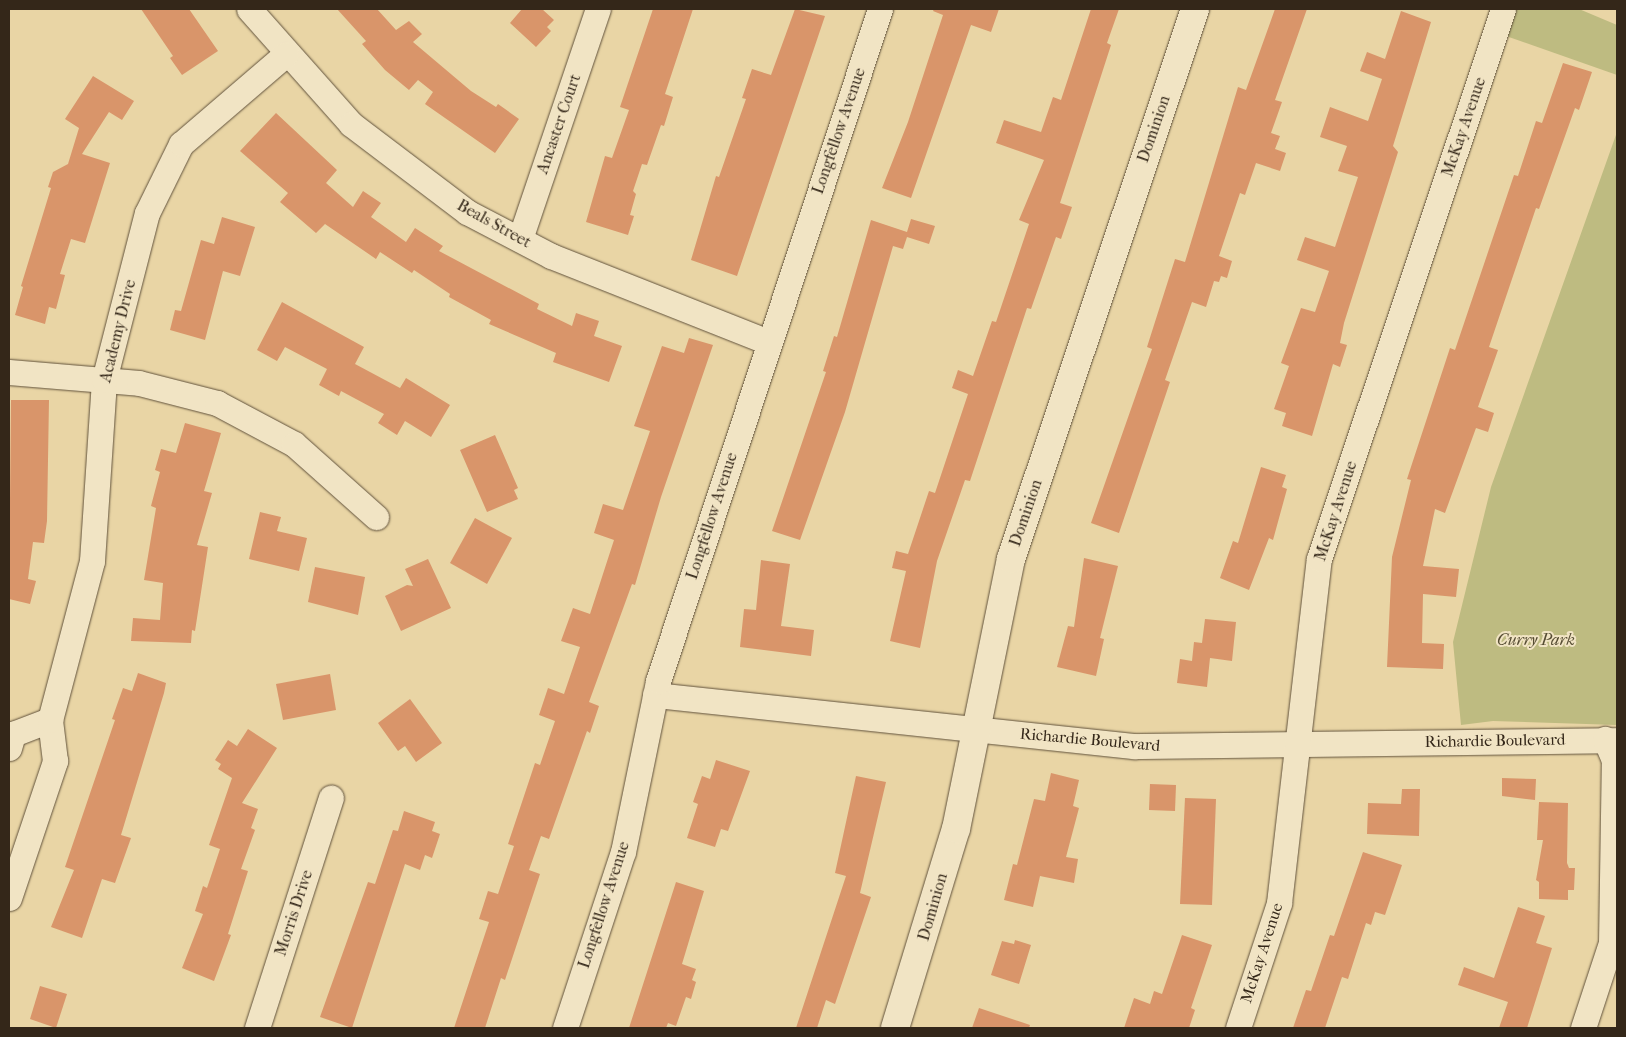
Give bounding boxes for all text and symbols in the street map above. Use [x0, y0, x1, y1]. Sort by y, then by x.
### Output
street label: Longfellow Avenue [808, 65, 870, 197]
street label: Ancaster Court [533, 72, 585, 176]
street label: McKay Avenue [1438, 75, 1490, 179]
street label: Dominion [1134, 93, 1174, 165]
street label: Beals Street [454, 196, 534, 252]
street label: Academy Drive [96, 278, 140, 384]
street label: Longfellow Avenue [682, 450, 742, 582]
street label: McKay Avenue [1311, 459, 1361, 563]
street label: Dominion [1006, 477, 1046, 549]
park label: Curry Park [1497, 630, 1575, 650]
street label: Richardie Boulevard [1019, 724, 1161, 756]
street label: Richardie Boulevard [1424, 730, 1566, 752]
street label: Longfellow Avenue [574, 839, 634, 971]
street label: Morris Drive [271, 868, 317, 958]
street label: Dominion [914, 871, 952, 943]
street label: McKay Avenue [1237, 901, 1287, 1005]

